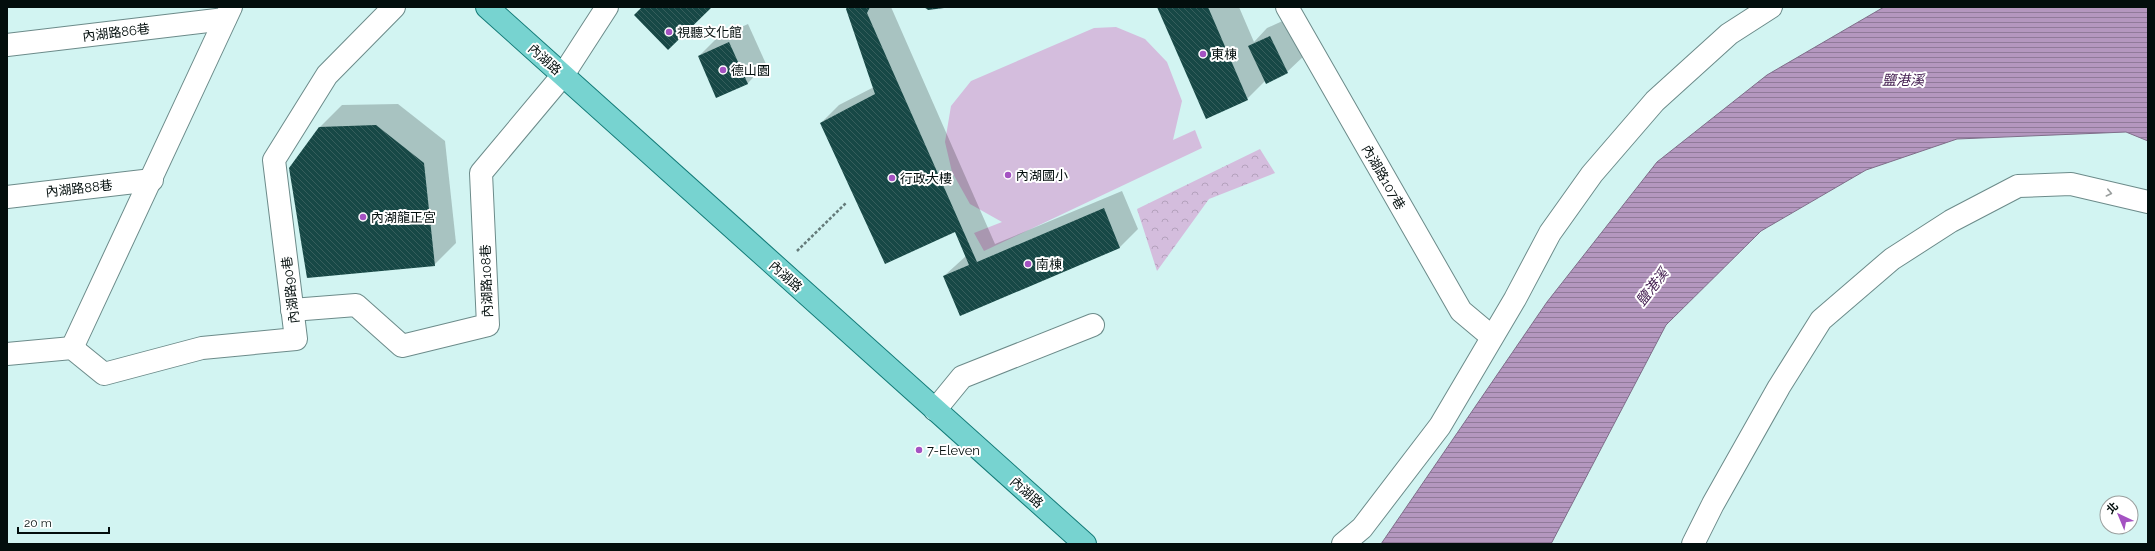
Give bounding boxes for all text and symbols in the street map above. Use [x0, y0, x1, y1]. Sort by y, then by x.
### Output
street label: 內湖路86巷 [82, 21, 151, 44]
place label: 視聽文化館 [677, 25, 742, 40]
marker: 視聽文化館 [664, 27, 674, 37]
street label: 內湖路 [525, 41, 564, 78]
place label: 東棟 [1211, 47, 1237, 62]
marker: 東棟 [1198, 49, 1208, 59]
place label: 德山園 [731, 63, 770, 78]
marker: 德山園 [718, 65, 728, 75]
water label: 鹽港溪 [1882, 72, 1926, 88]
street label: 內湖路107巷 [1359, 142, 1408, 212]
place label: 內湖國小 [1016, 168, 1068, 183]
marker: 內湖國小 [1003, 170, 1013, 180]
place label: 行政大樓 [900, 171, 952, 186]
marker: 行政大樓 [887, 173, 897, 183]
street label: 內湖路88巷 [45, 178, 113, 199]
one-way arrow [2105, 188, 2112, 196]
place label: 內湖龍正宮 [371, 210, 436, 225]
marker: 內湖龍正宮 [358, 212, 368, 222]
street label: 內湖路108巷 [478, 244, 495, 318]
street label: 內湖路90巷 [279, 255, 302, 324]
place label: 南棟 [1036, 257, 1062, 272]
street label: 內湖路 [766, 258, 805, 295]
marker: 南棟 [1023, 259, 1033, 269]
water label: 鹽港溪 [1633, 264, 1672, 308]
place label: 7-Eleven [927, 443, 980, 458]
marker: 7-Eleven [914, 445, 924, 455]
street label: 內湖路 [1007, 474, 1046, 511]
north arrow [2099, 495, 2139, 535]
text: 北 [2104, 500, 2121, 517]
scale bar [18, 509, 109, 535]
text: 20 m [24, 516, 52, 530]

